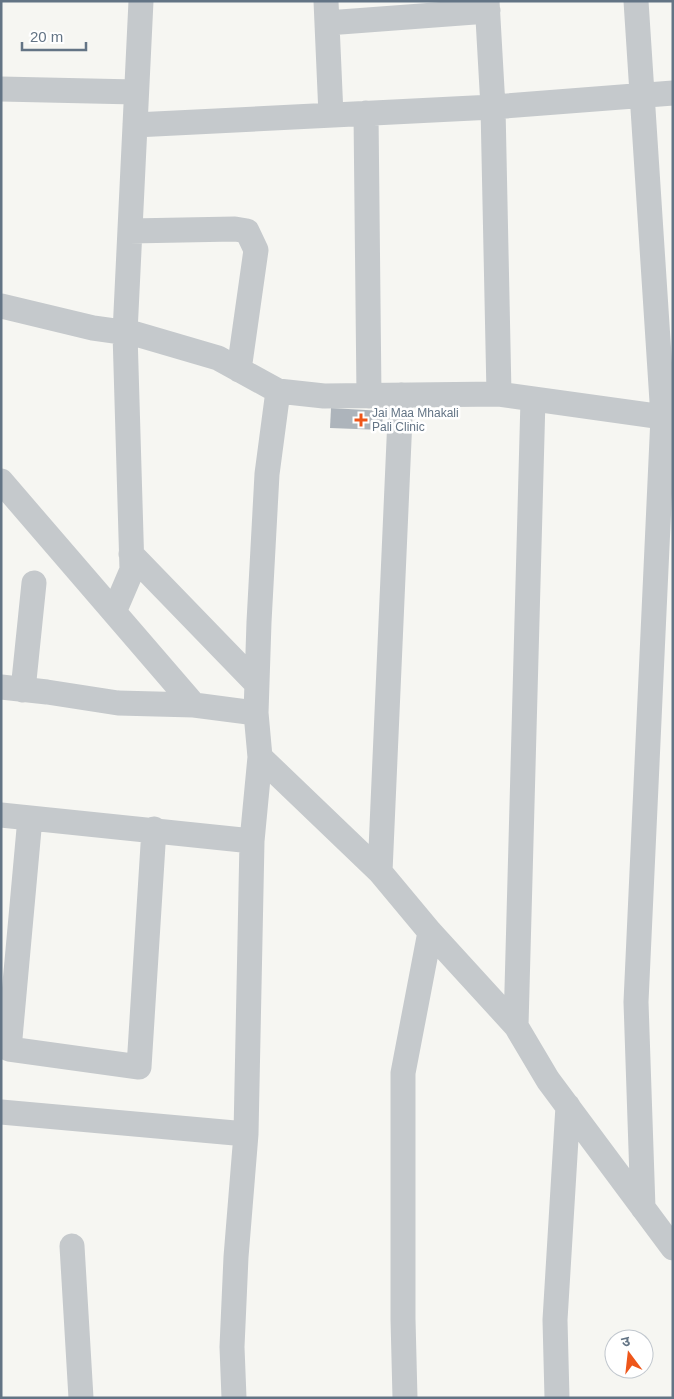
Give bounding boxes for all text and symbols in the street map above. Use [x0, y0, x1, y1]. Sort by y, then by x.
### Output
scale bar [22, 20, 86, 52]
text: 20 m [30, 28, 63, 45]
place label: Jai Maa Mhakali Pali Clinic [372, 406, 459, 434]
marker: Jai Maa Mhakali Pali Clinic [354, 413, 368, 427]
north arrow [604, 1329, 654, 1379]
text: उ [620, 1332, 632, 1350]

